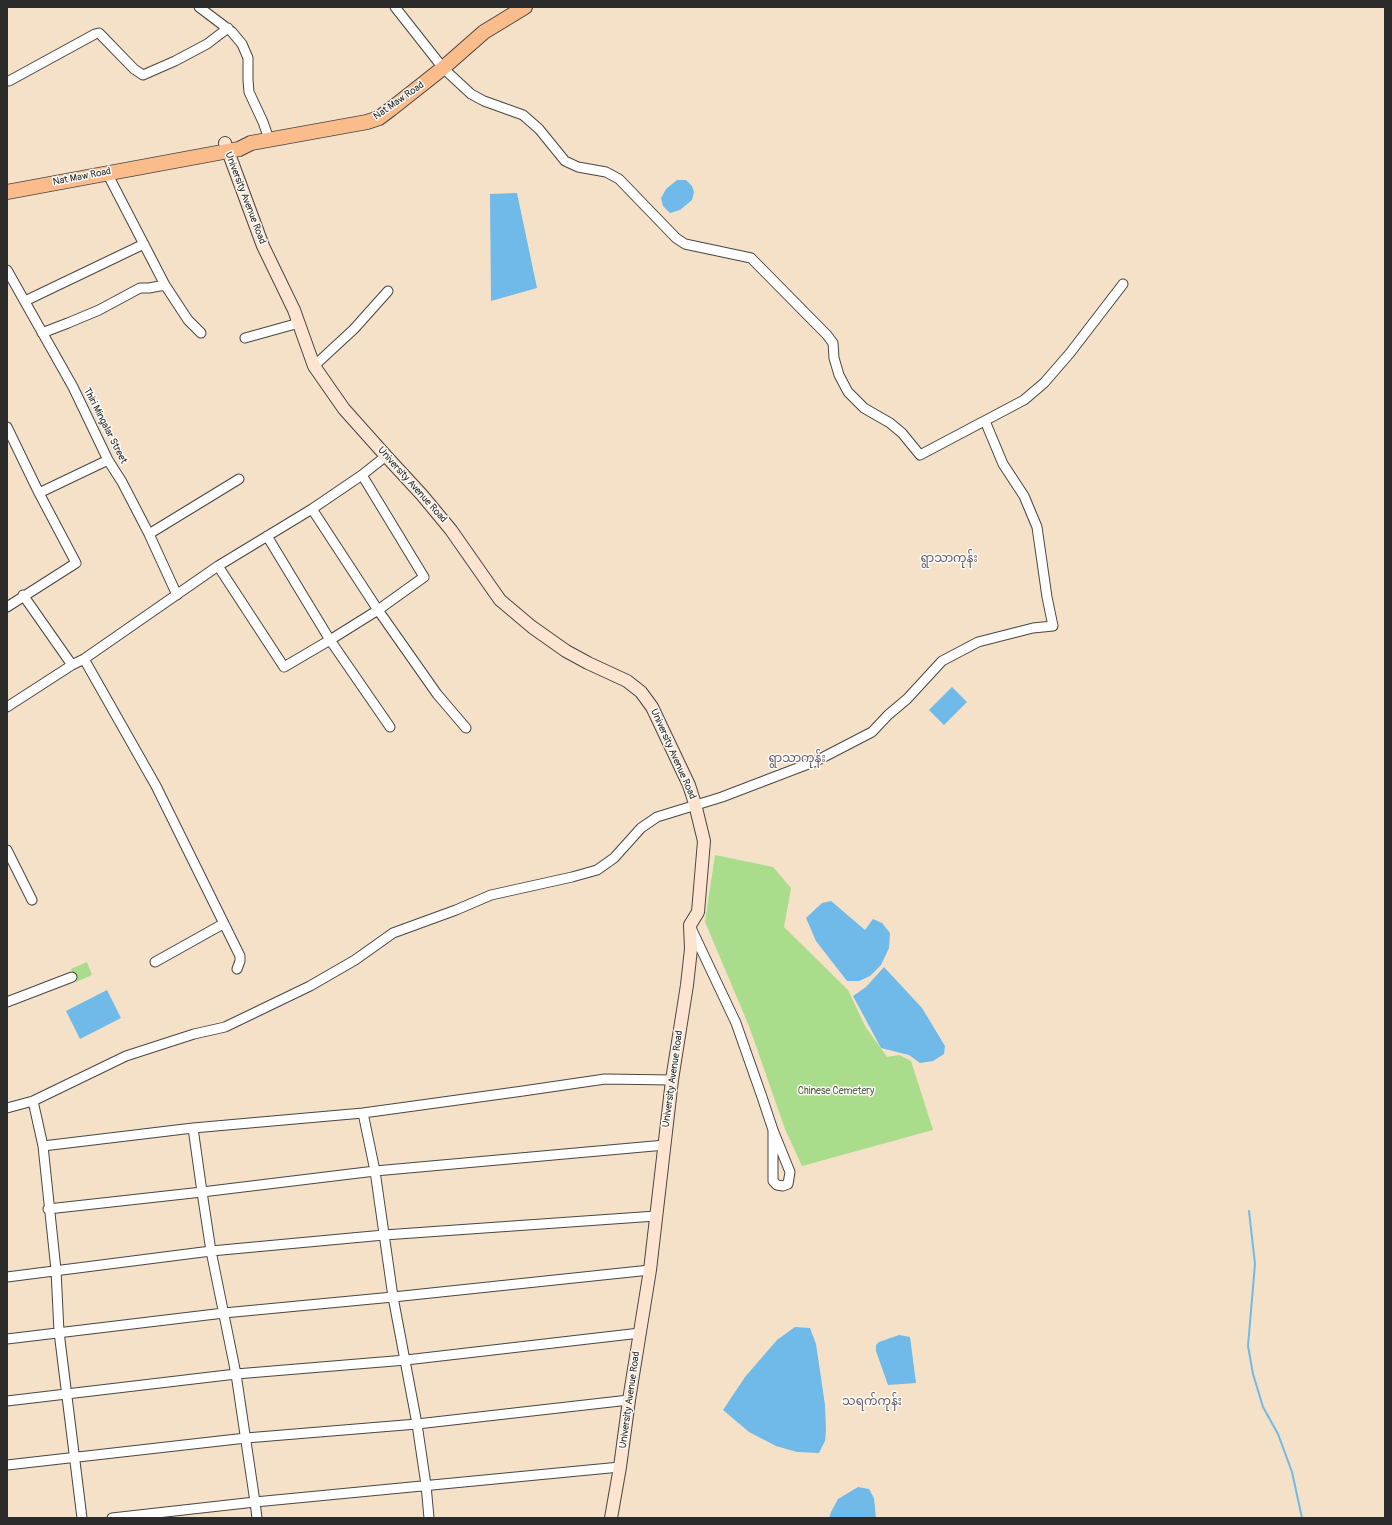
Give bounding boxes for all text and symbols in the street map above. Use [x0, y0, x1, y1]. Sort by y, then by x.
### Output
street label: Nat Maw Road [371, 79, 427, 123]
street label: University Avenue Road [222, 150, 268, 246]
street label: Nat Maw Road [52, 166, 112, 188]
street label: Thiri Mingalar Street [81, 386, 129, 466]
street label: University Avenue Road [375, 445, 449, 525]
district label: ရွာသာကုန်း [920, 552, 978, 566]
street label: University Avenue Road [648, 707, 698, 801]
district label: ရွာသာကုန်း [768, 752, 826, 766]
street label: University Avenue Road [660, 1030, 686, 1128]
park label: Chinese Cemetery [798, 1085, 874, 1097]
street label: University Avenue Road [617, 1351, 643, 1449]
district label: သရက်ကုန်း [842, 1395, 902, 1409]

